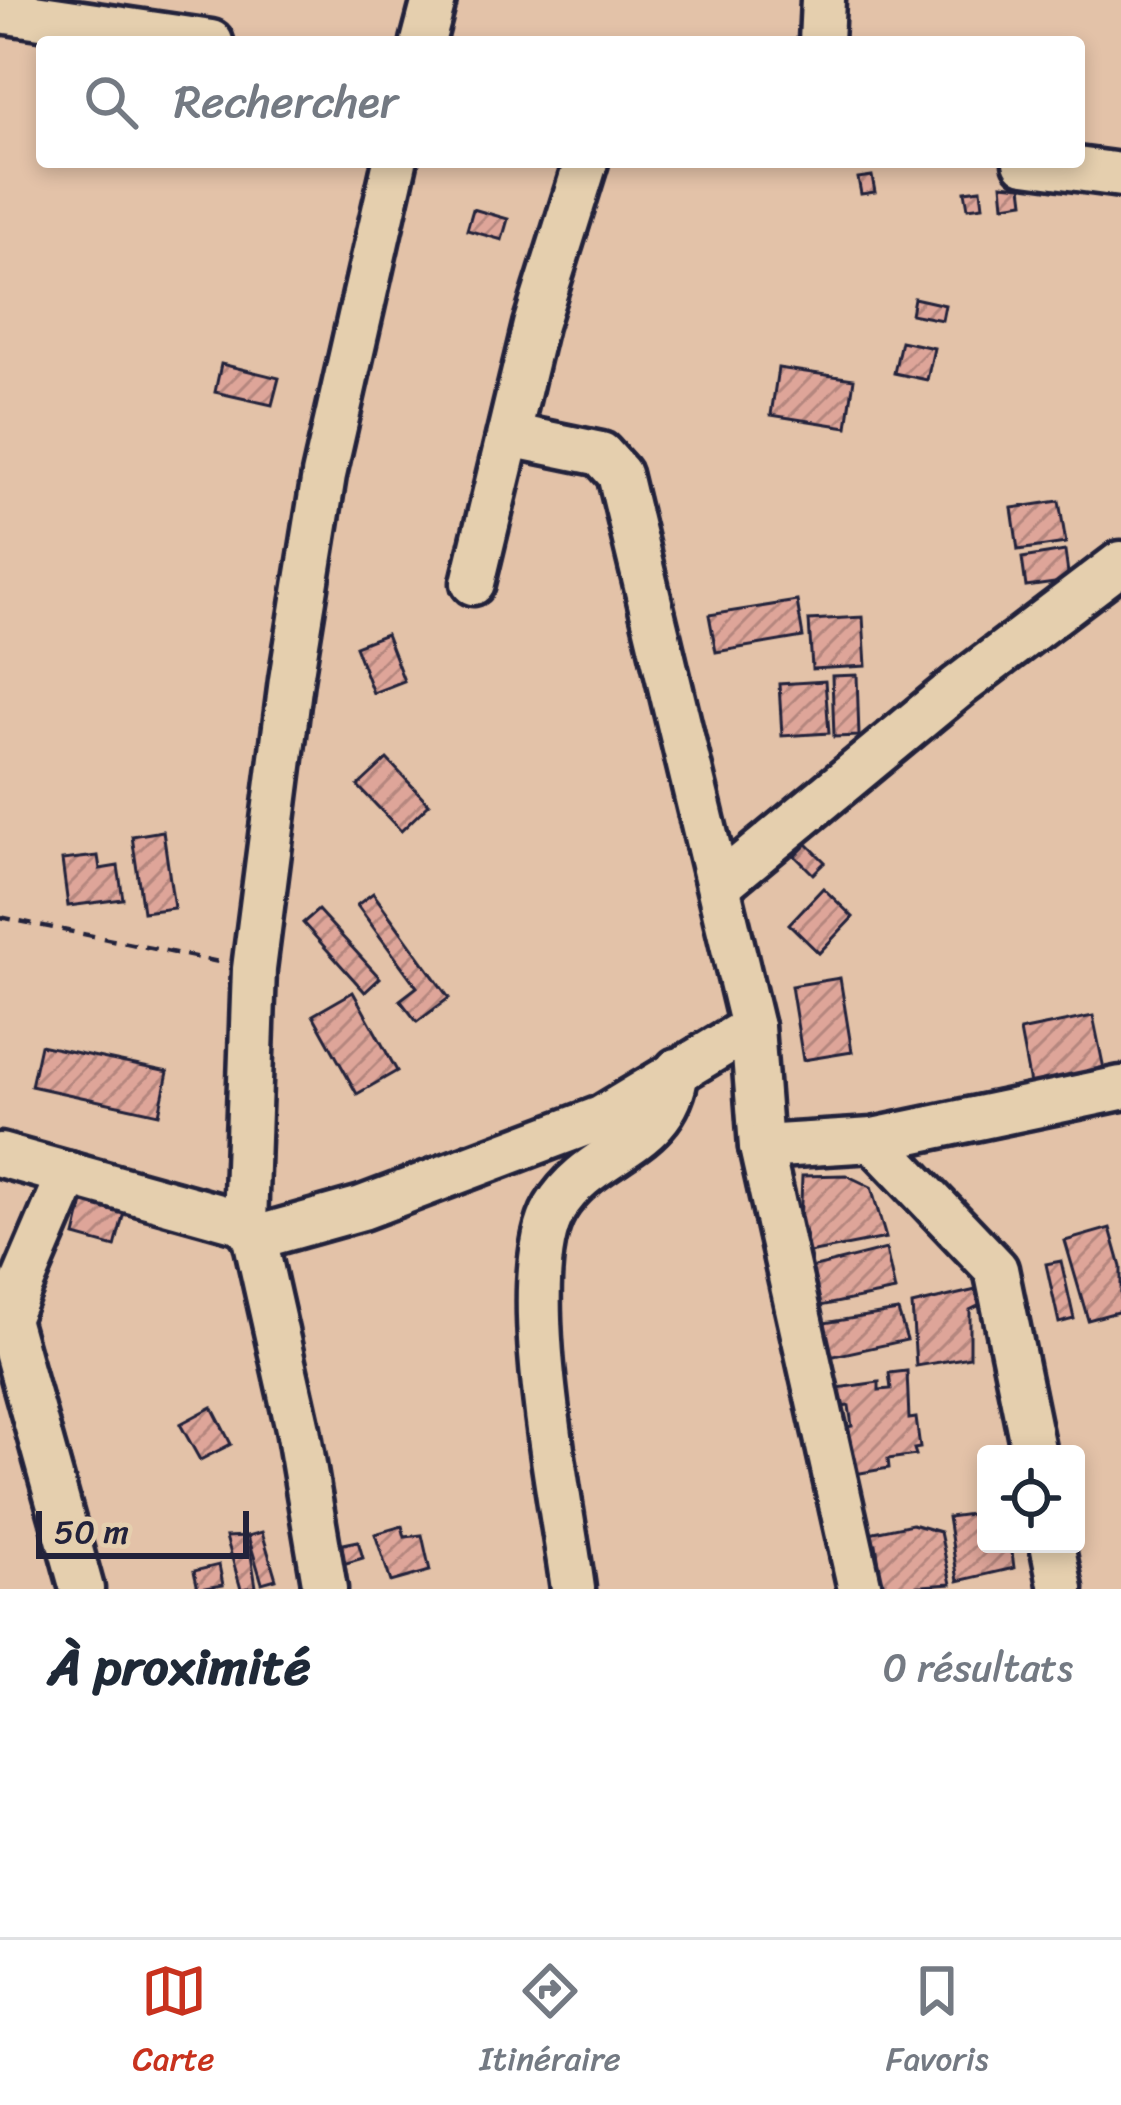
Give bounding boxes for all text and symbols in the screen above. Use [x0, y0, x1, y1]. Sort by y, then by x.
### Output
search box [36, 36, 1085, 168]
text: Rechercher [174, 62, 398, 142]
icon: search [78, 69, 144, 135]
map controls [977, 1445, 1085, 1553]
button: locate [977, 1445, 1085, 1553]
text: 50 m [54, 1503, 129, 1561]
scale bar [36, 1505, 249, 1558]
text: À proximité [48, 1622, 310, 1712]
text: 0 résultats [883, 1633, 1073, 1702]
tab: Carte [133, 1958, 215, 2088]
tab: Itinéraire [480, 1958, 621, 2088]
tab: Favoris [886, 1958, 988, 2088]

